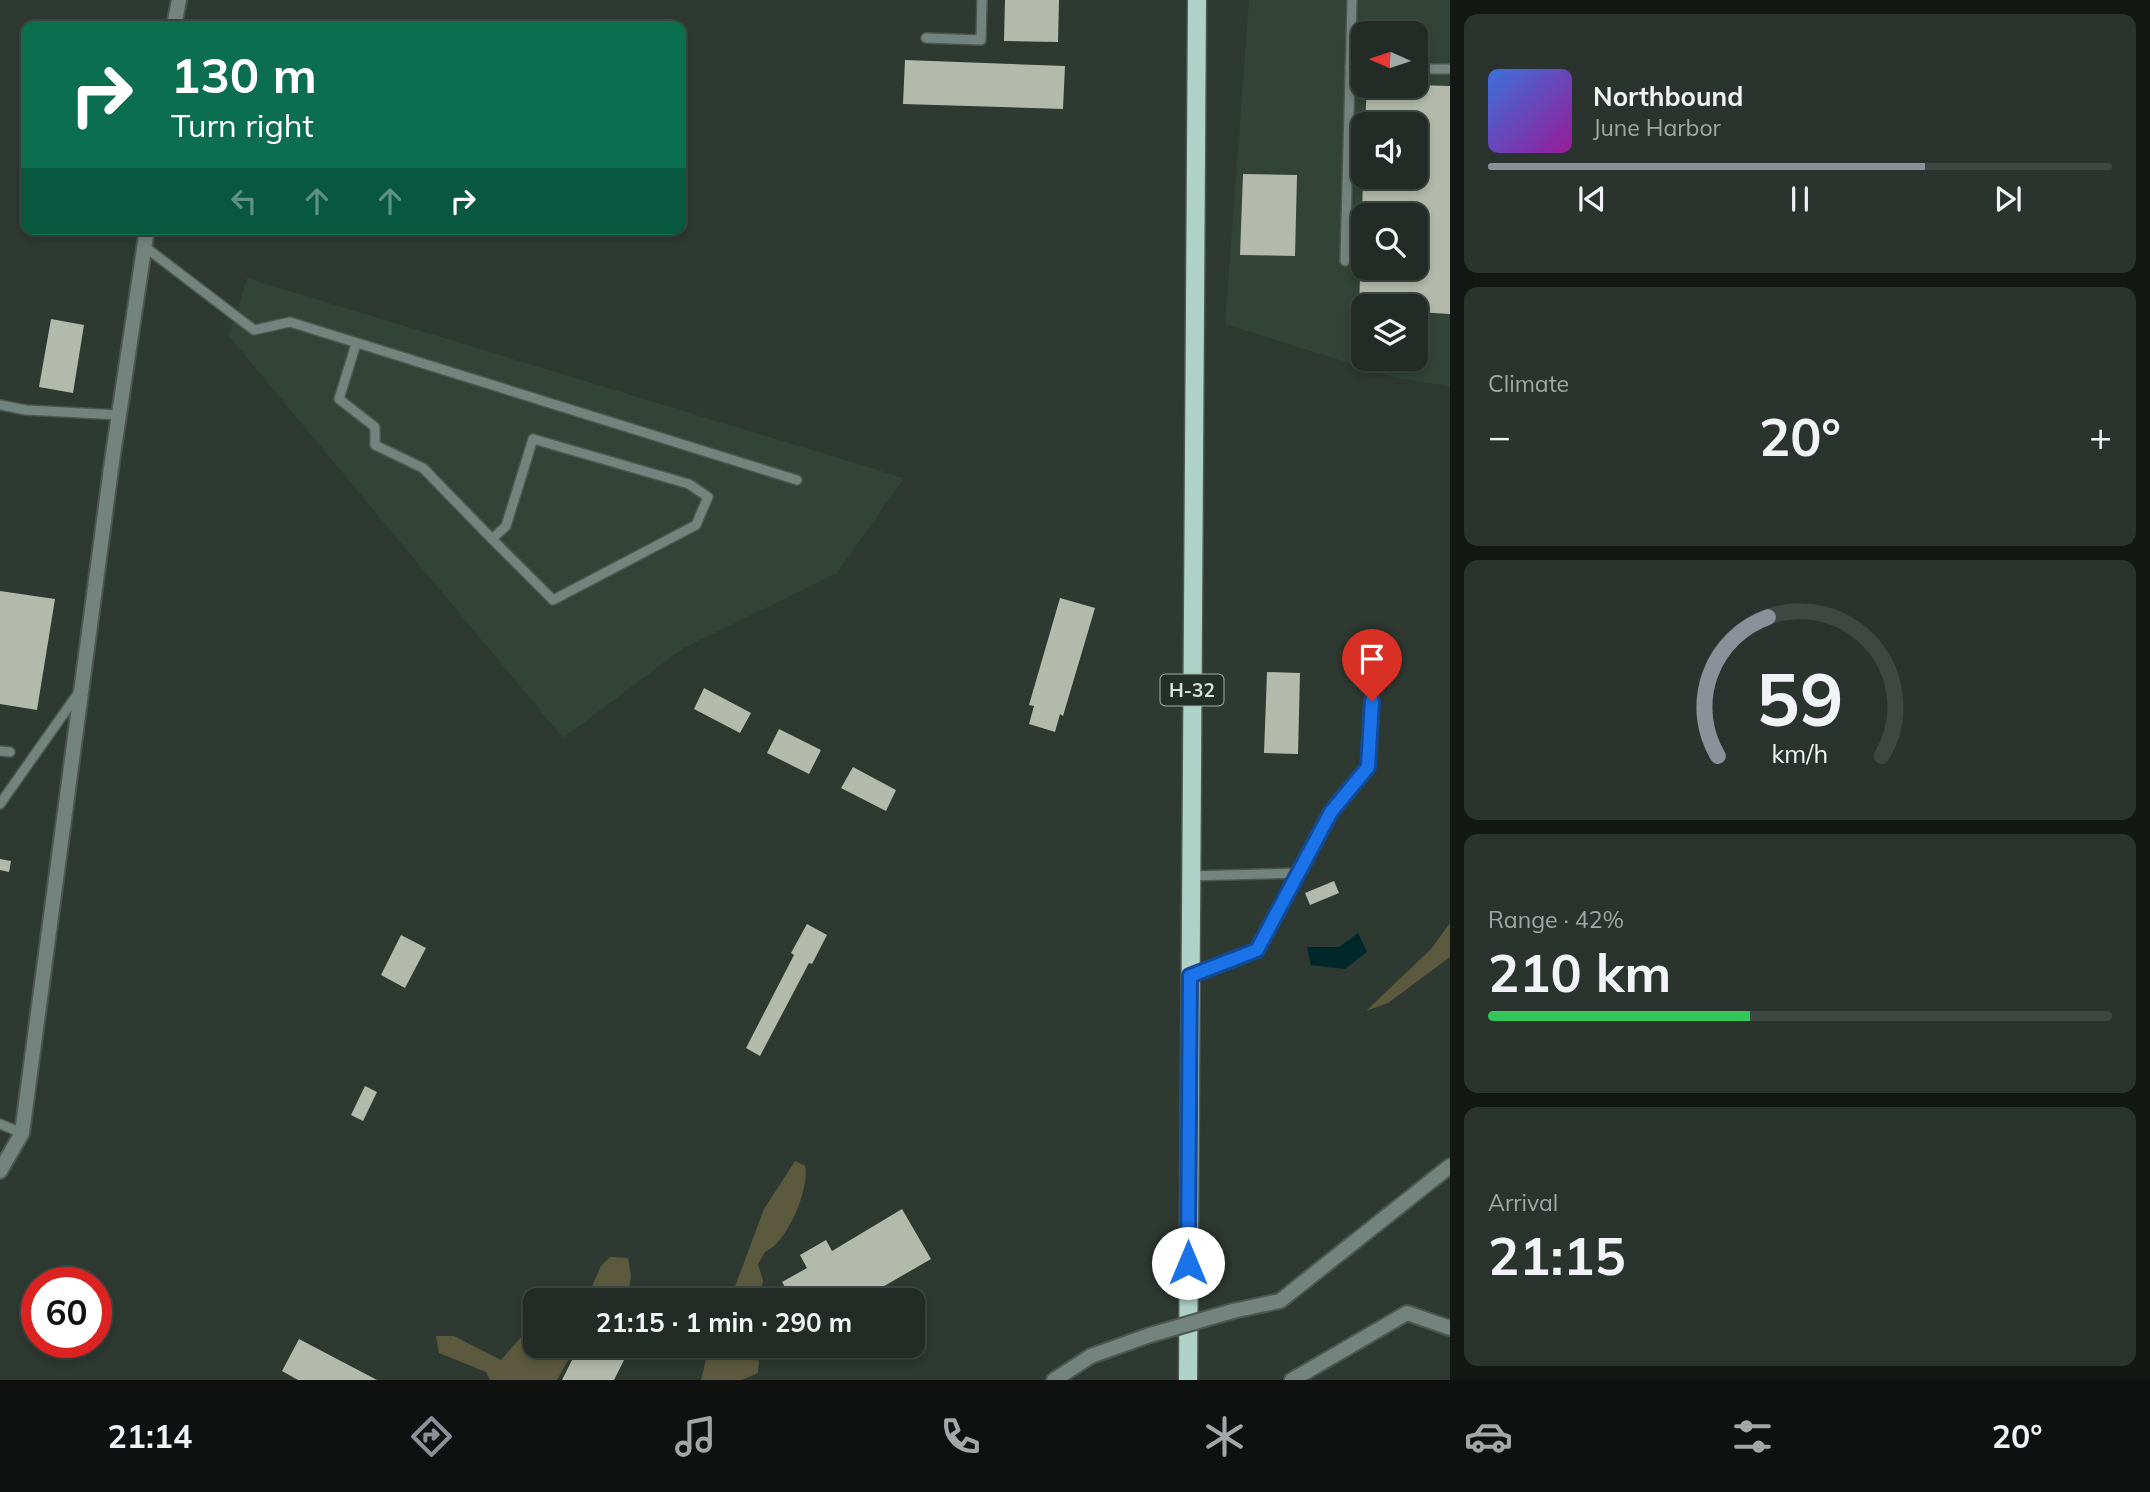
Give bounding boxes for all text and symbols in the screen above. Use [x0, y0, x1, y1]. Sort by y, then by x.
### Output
north arrow [1351, 21, 1428, 98]
map controls [1351, 21, 1428, 371]
text: 130 m [171, 44, 317, 105]
icon: right [56, 49, 147, 140]
text: Northbound [1593, 80, 1743, 113]
text: Turn right [171, 105, 314, 145]
button: sound [1351, 112, 1428, 189]
text: June Harbor [1593, 113, 1721, 142]
icon: previous [1573, 180, 1611, 218]
icon: pause [1781, 180, 1819, 218]
icon: next [1989, 180, 2027, 218]
icon: left [225, 182, 263, 220]
icon: ahead [298, 182, 336, 220]
icon: ahead [371, 182, 409, 220]
icon: right [444, 182, 482, 220]
button: search [1351, 203, 1428, 280]
button: layers [1351, 294, 1428, 371]
text: Climate [1488, 369, 1569, 398]
text: 20° [1759, 404, 1841, 469]
text: − [1488, 412, 1511, 460]
text: + [2089, 412, 2112, 460]
pin [1342, 629, 1402, 701]
icon: arrive [1353, 640, 1391, 678]
text: 59 [1756, 653, 1844, 744]
road number: Н-32 [1160, 674, 1224, 706]
text: km/h [1772, 738, 1828, 769]
text: Range · 42% [1488, 905, 1624, 934]
text: 210 km [1488, 940, 1671, 1005]
text: Arrival [1488, 1188, 1558, 1217]
text: 21:15 [1488, 1223, 1626, 1288]
position arrow [1151, 1226, 1225, 1300]
speed limit sign: 60 [21, 1267, 112, 1358]
text: 21:15 · 1 min · 290 m [596, 1306, 852, 1339]
icon: directions [407, 1412, 456, 1461]
icon: music [671, 1412, 720, 1461]
icon: phone [936, 1412, 985, 1461]
icon: climate [1200, 1412, 1249, 1461]
icon: car [1464, 1412, 1513, 1461]
icon: filters [1728, 1412, 1777, 1461]
text: 21:14 [108, 1416, 192, 1456]
text: 20° [1992, 1416, 2042, 1456]

